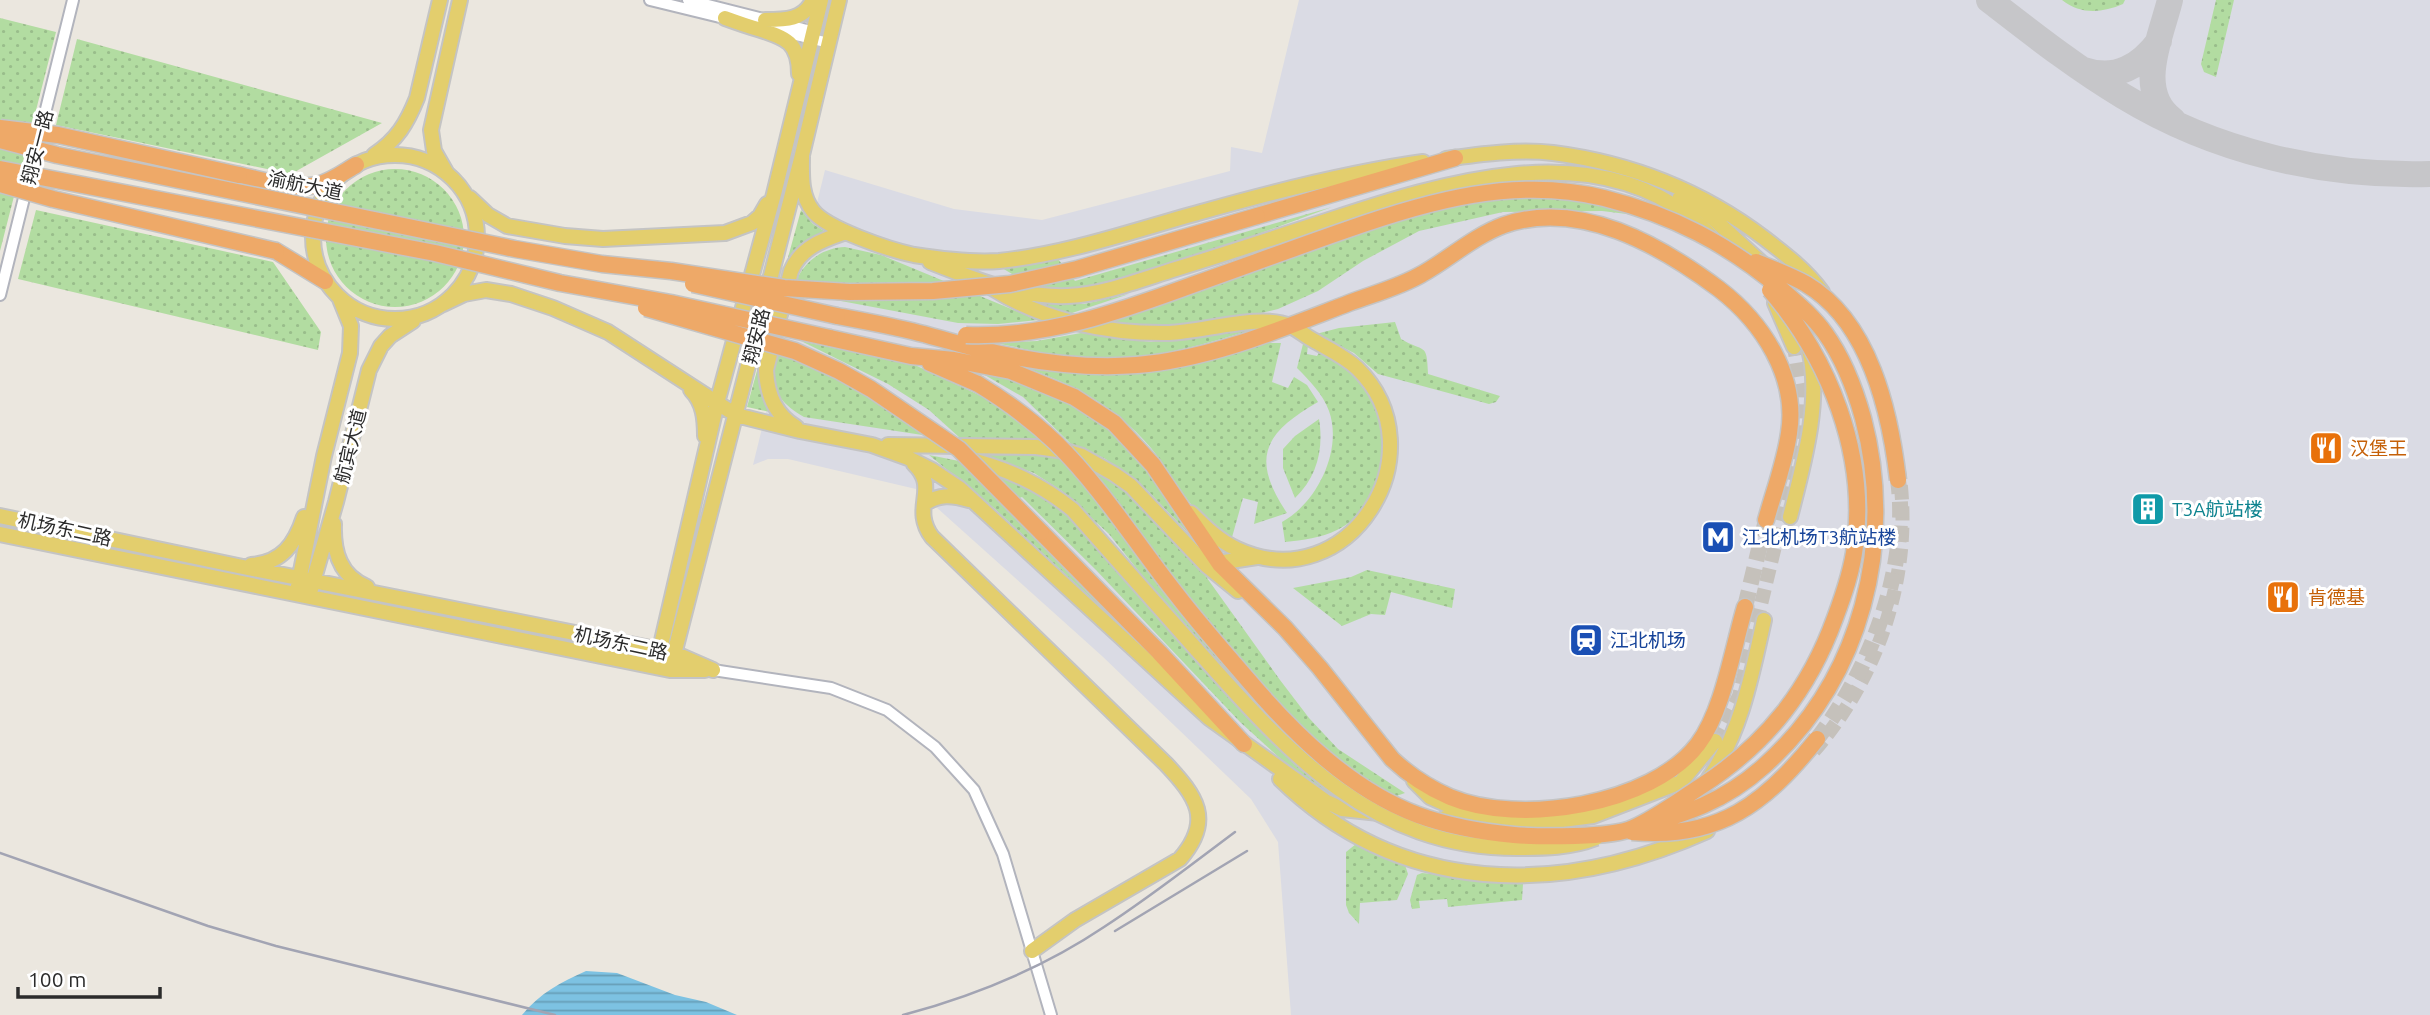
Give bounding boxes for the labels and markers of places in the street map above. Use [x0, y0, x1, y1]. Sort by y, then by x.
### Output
restaurant icon: 汉堡王 [2307, 429, 2345, 467]
place label: 汉堡王 [2350, 437, 2407, 459]
building icon: T3A航站楼 [2129, 490, 2167, 528]
place label: T3A航站楼 [2172, 498, 2263, 520]
metro station icon: 江北机场T3航站楼 [1699, 518, 1737, 556]
place label: 江北机场T3航站楼 [1742, 526, 1896, 548]
restaurant icon: 肯德基 [2264, 578, 2302, 616]
place label: 肯德基 [2308, 586, 2365, 608]
station icon: 江北机场 [1567, 621, 1605, 659]
place label: 江北机场 [1610, 629, 1686, 651]

